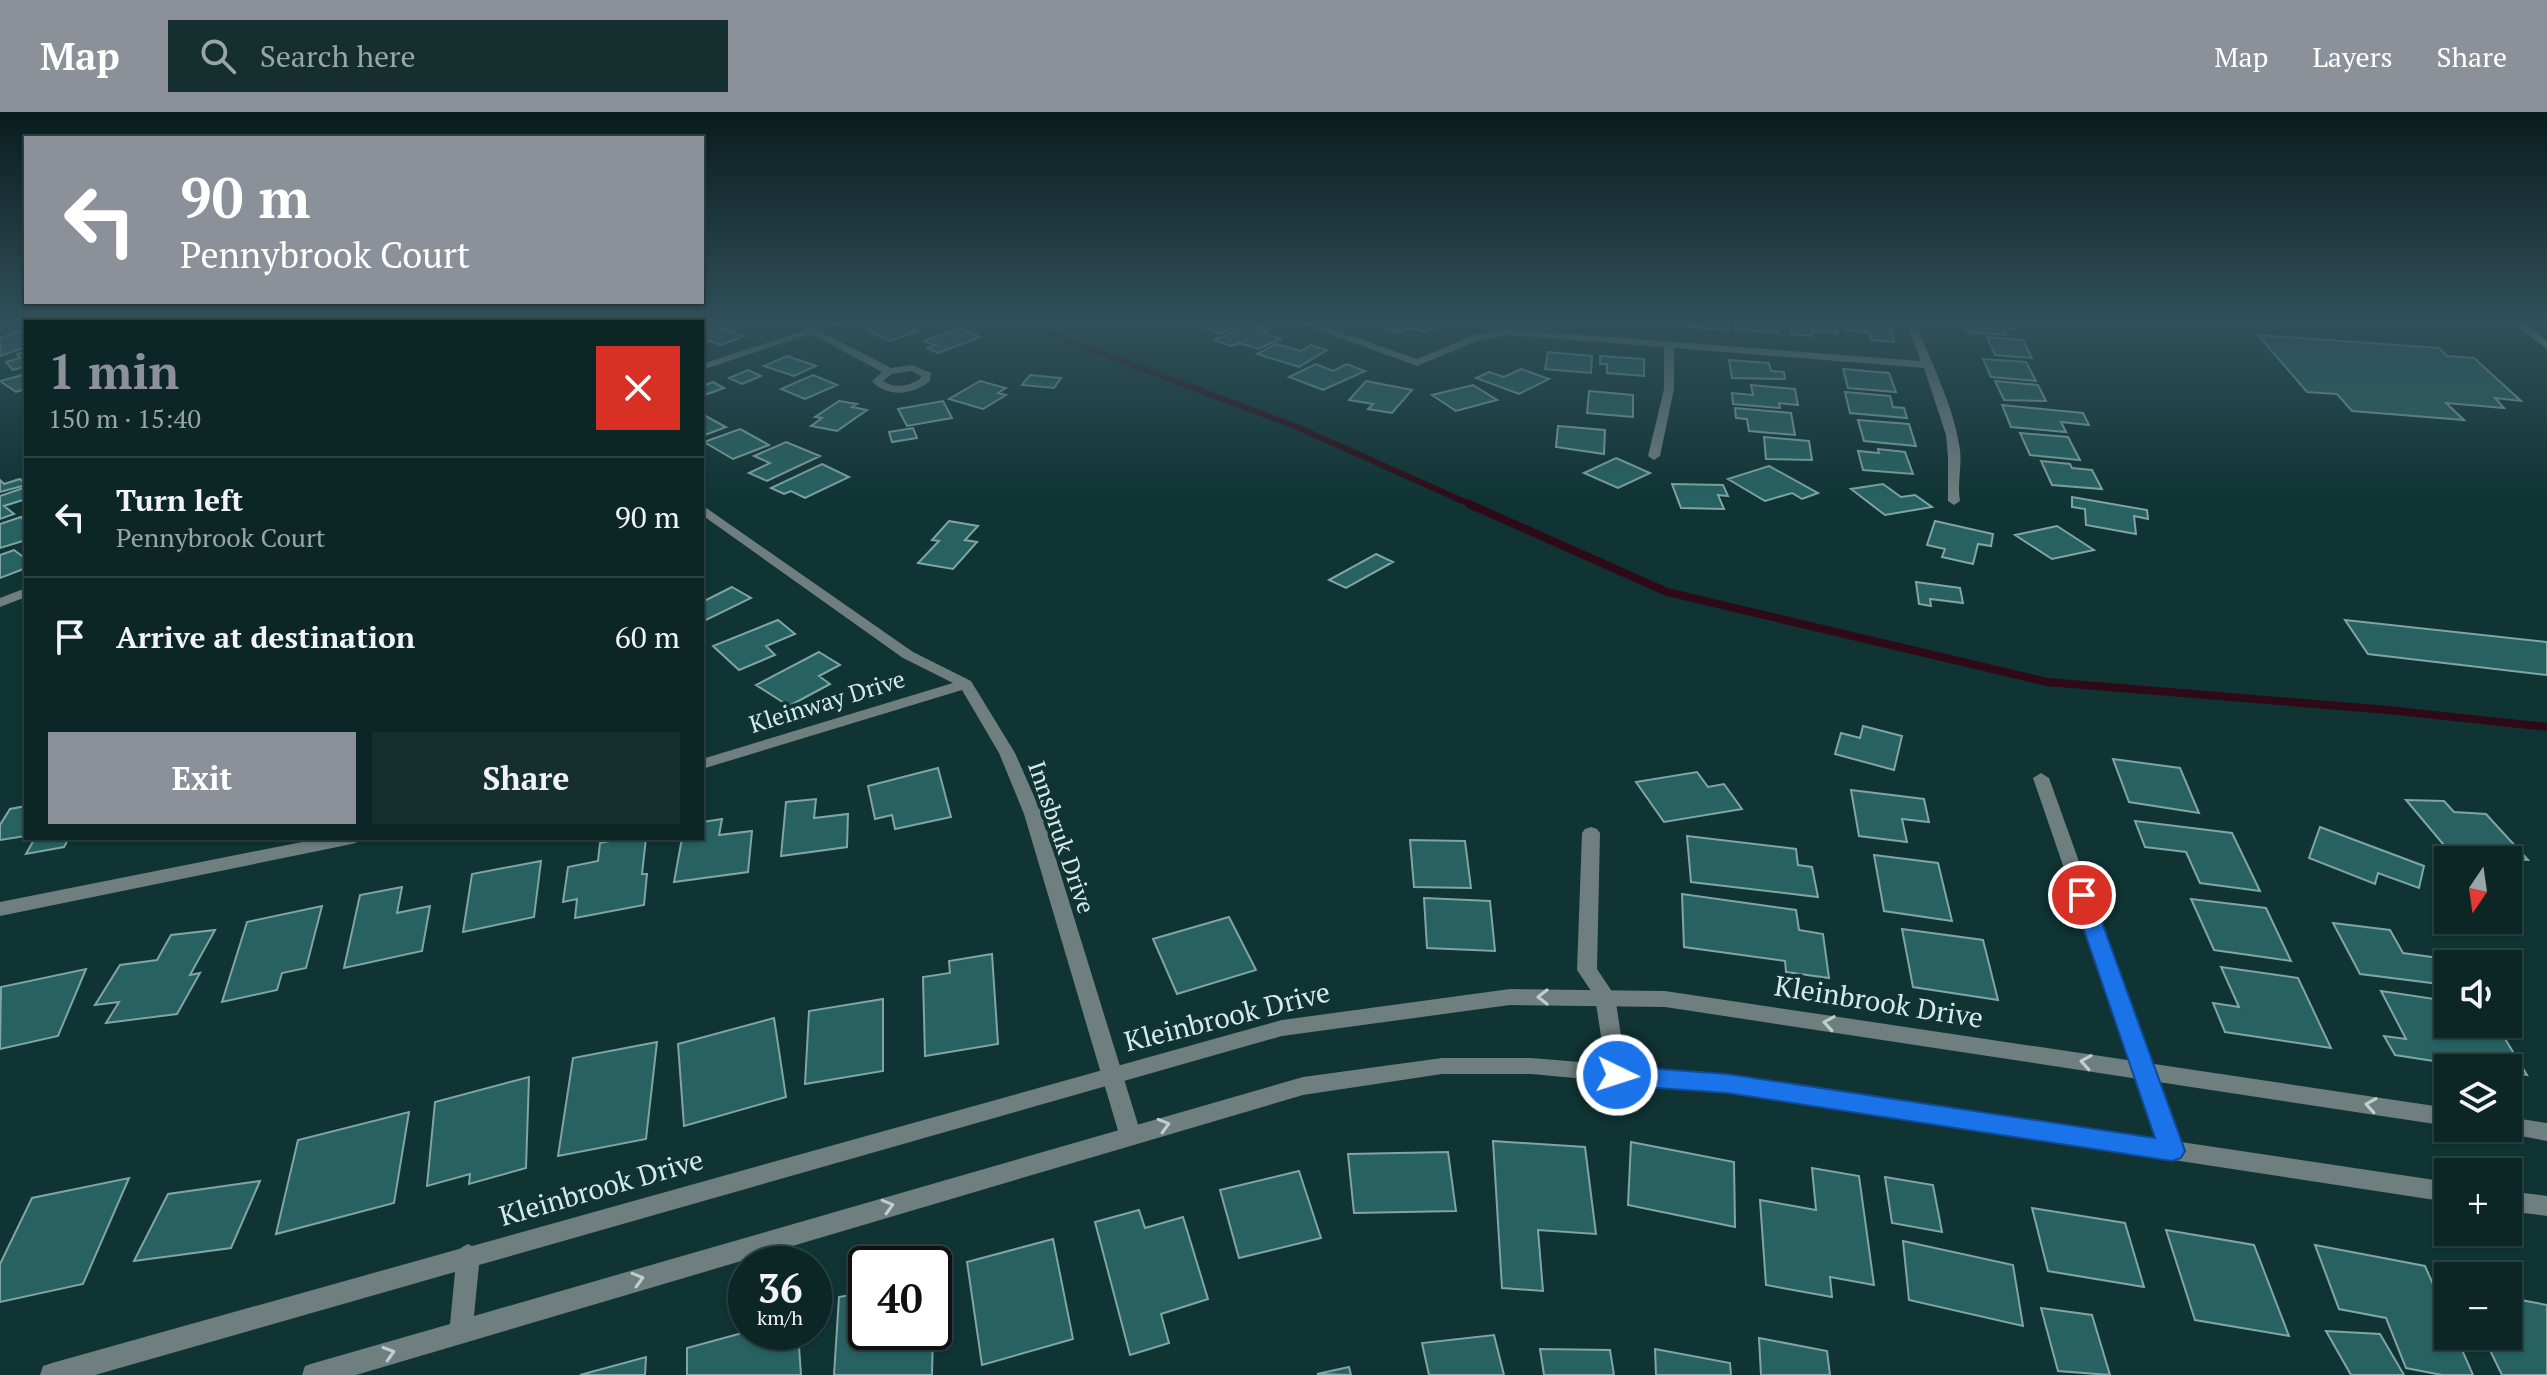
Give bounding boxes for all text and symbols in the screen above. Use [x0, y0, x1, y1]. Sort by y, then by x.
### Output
search box [168, 20, 728, 92]
text: Map [40, 31, 120, 81]
icon: search [196, 34, 240, 78]
text: Search here [260, 36, 416, 76]
text: Map [2214, 38, 2268, 75]
text: Layers [2312, 38, 2393, 75]
text: Share [2437, 38, 2507, 75]
text: 90 m [180, 160, 310, 234]
icon: left [48, 168, 152, 272]
text: Pennybrook Court [180, 231, 470, 278]
text: 1 min [48, 339, 179, 403]
button: close [596, 346, 680, 430]
text: 150 m · 15:40 [48, 401, 201, 435]
text: Turn left [116, 480, 243, 520]
icon: left [48, 495, 92, 539]
text: 90 m [615, 497, 680, 537]
text: Pennybrook Court [116, 520, 326, 554]
icon: arrive [48, 615, 92, 659]
text: Arrive at destination [116, 617, 415, 657]
text: 60 m [615, 617, 680, 657]
street label: Kleinway Drive [745, 662, 909, 740]
button: Exit [48, 732, 356, 824]
button: Share [372, 732, 680, 824]
street label: Innsbruk Drive [1021, 757, 1103, 917]
north arrow [2434, 846, 2522, 934]
map controls [2434, 846, 2522, 1350]
pin [2048, 861, 2116, 929]
icon: arrive [2060, 873, 2104, 917]
button: sound [2434, 950, 2522, 1038]
street label: Kleinbrook Drive [1772, 966, 1986, 1036]
street label: Kleinbrook Drive [1120, 973, 1334, 1059]
one-way arrow [1536, 988, 1549, 1006]
one-way arrow [1822, 1015, 1836, 1032]
position arrow [1575, 1033, 1659, 1117]
one-way arrow [2079, 1054, 2093, 1071]
button: layers [2434, 1054, 2522, 1142]
one-way arrow [2364, 1097, 2378, 1114]
one-way arrow [1157, 1117, 1171, 1134]
street label: Kleinbrook Drive [495, 1140, 707, 1234]
button: + [2434, 1158, 2522, 1246]
one-way arrow [880, 1198, 894, 1215]
speed limit sign: 40 [848, 1246, 952, 1350]
text: 36 [757, 1261, 803, 1314]
button: − [2434, 1262, 2522, 1350]
one-way arrow [631, 1272, 645, 1288]
text: km/h [757, 1304, 803, 1331]
one-way arrow [382, 1346, 396, 1362]

